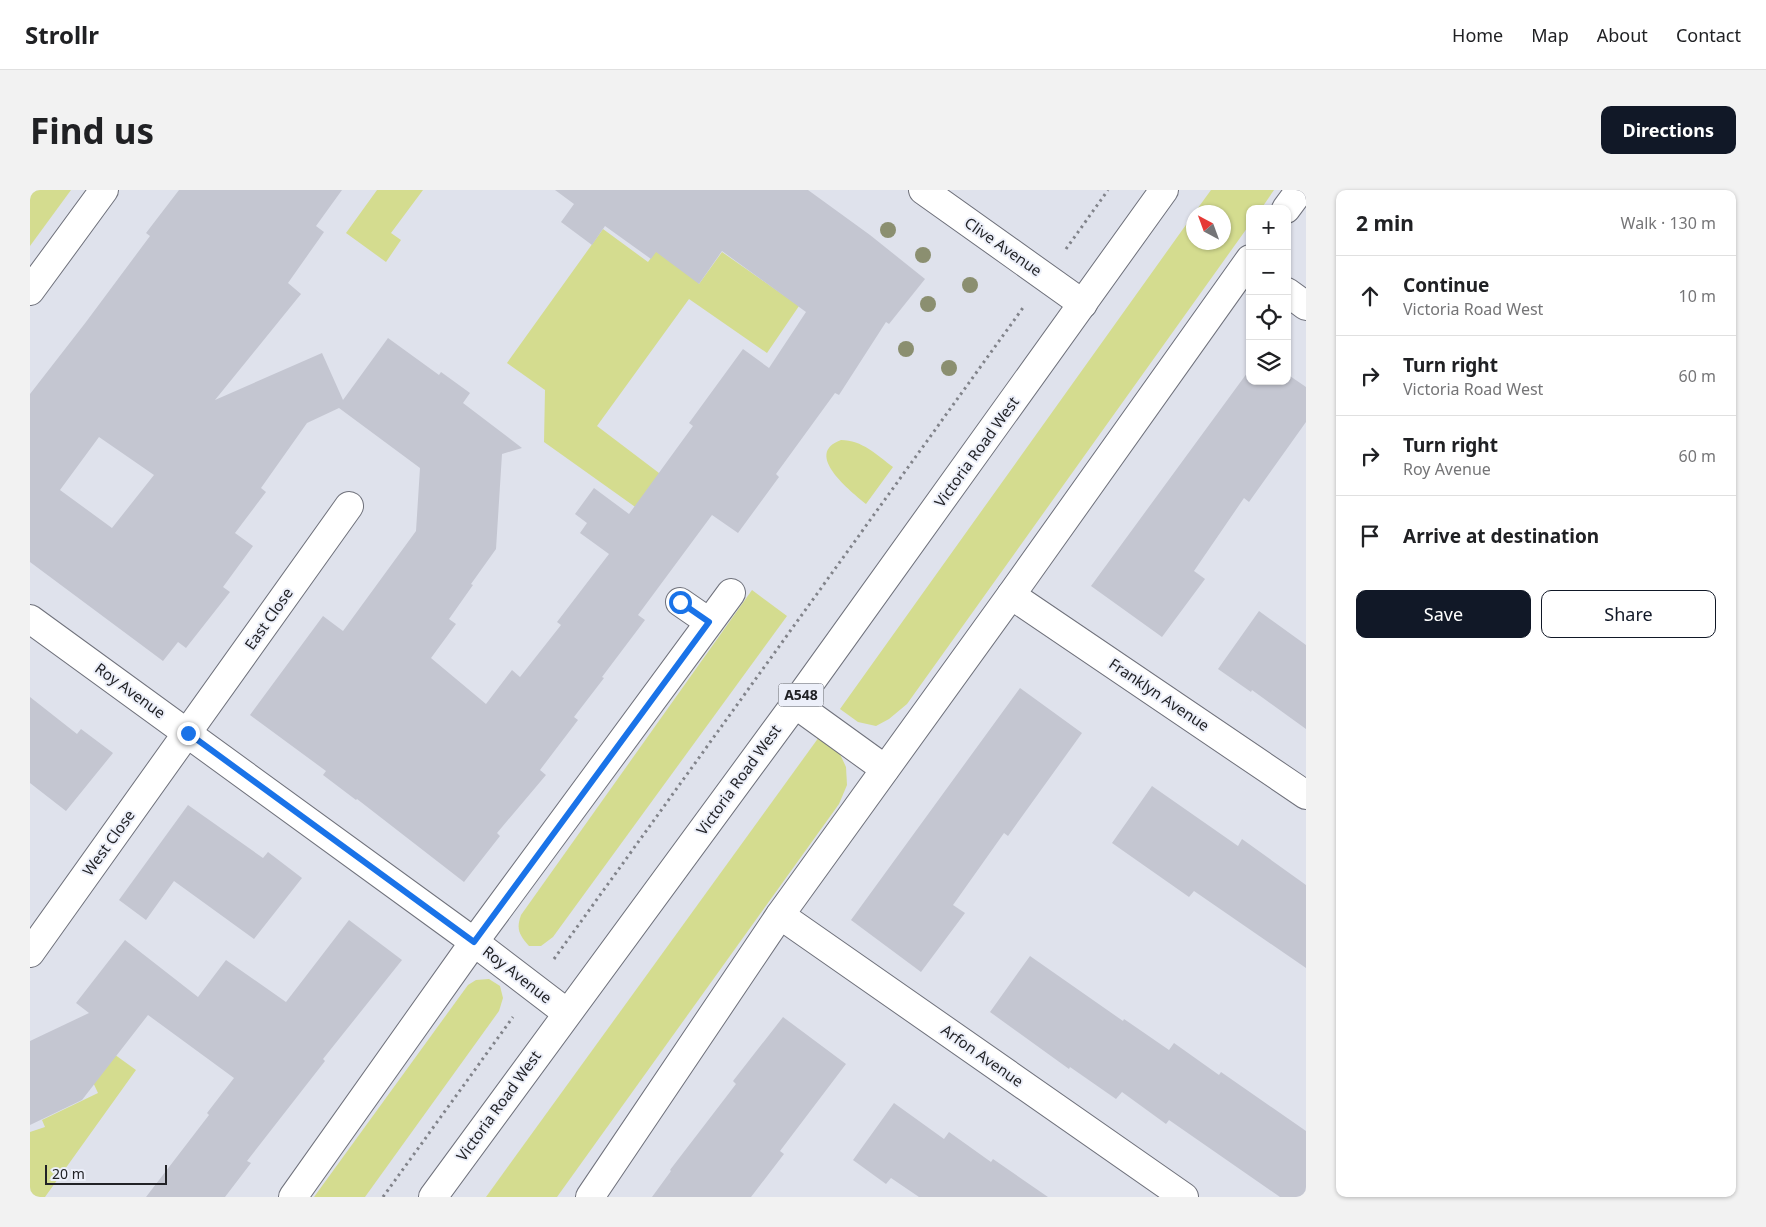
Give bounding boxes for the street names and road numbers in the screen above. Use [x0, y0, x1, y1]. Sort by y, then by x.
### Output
street label: Clive Avenue [961, 212, 1046, 280]
street label: Victoria Road West [929, 392, 1023, 511]
street label: East Close [240, 583, 297, 653]
street label: Franklyn Avenue [1106, 653, 1214, 735]
street label: Roy Avenue [91, 658, 170, 722]
road number: A548 [778, 684, 824, 706]
street label: Victoria Road West [691, 720, 785, 839]
street label: West Close [78, 806, 139, 879]
street label: Roy Avenue [479, 941, 556, 1007]
street label: Arfon Avenue [938, 1019, 1028, 1091]
street label: Victoria Road West [451, 1046, 545, 1165]

